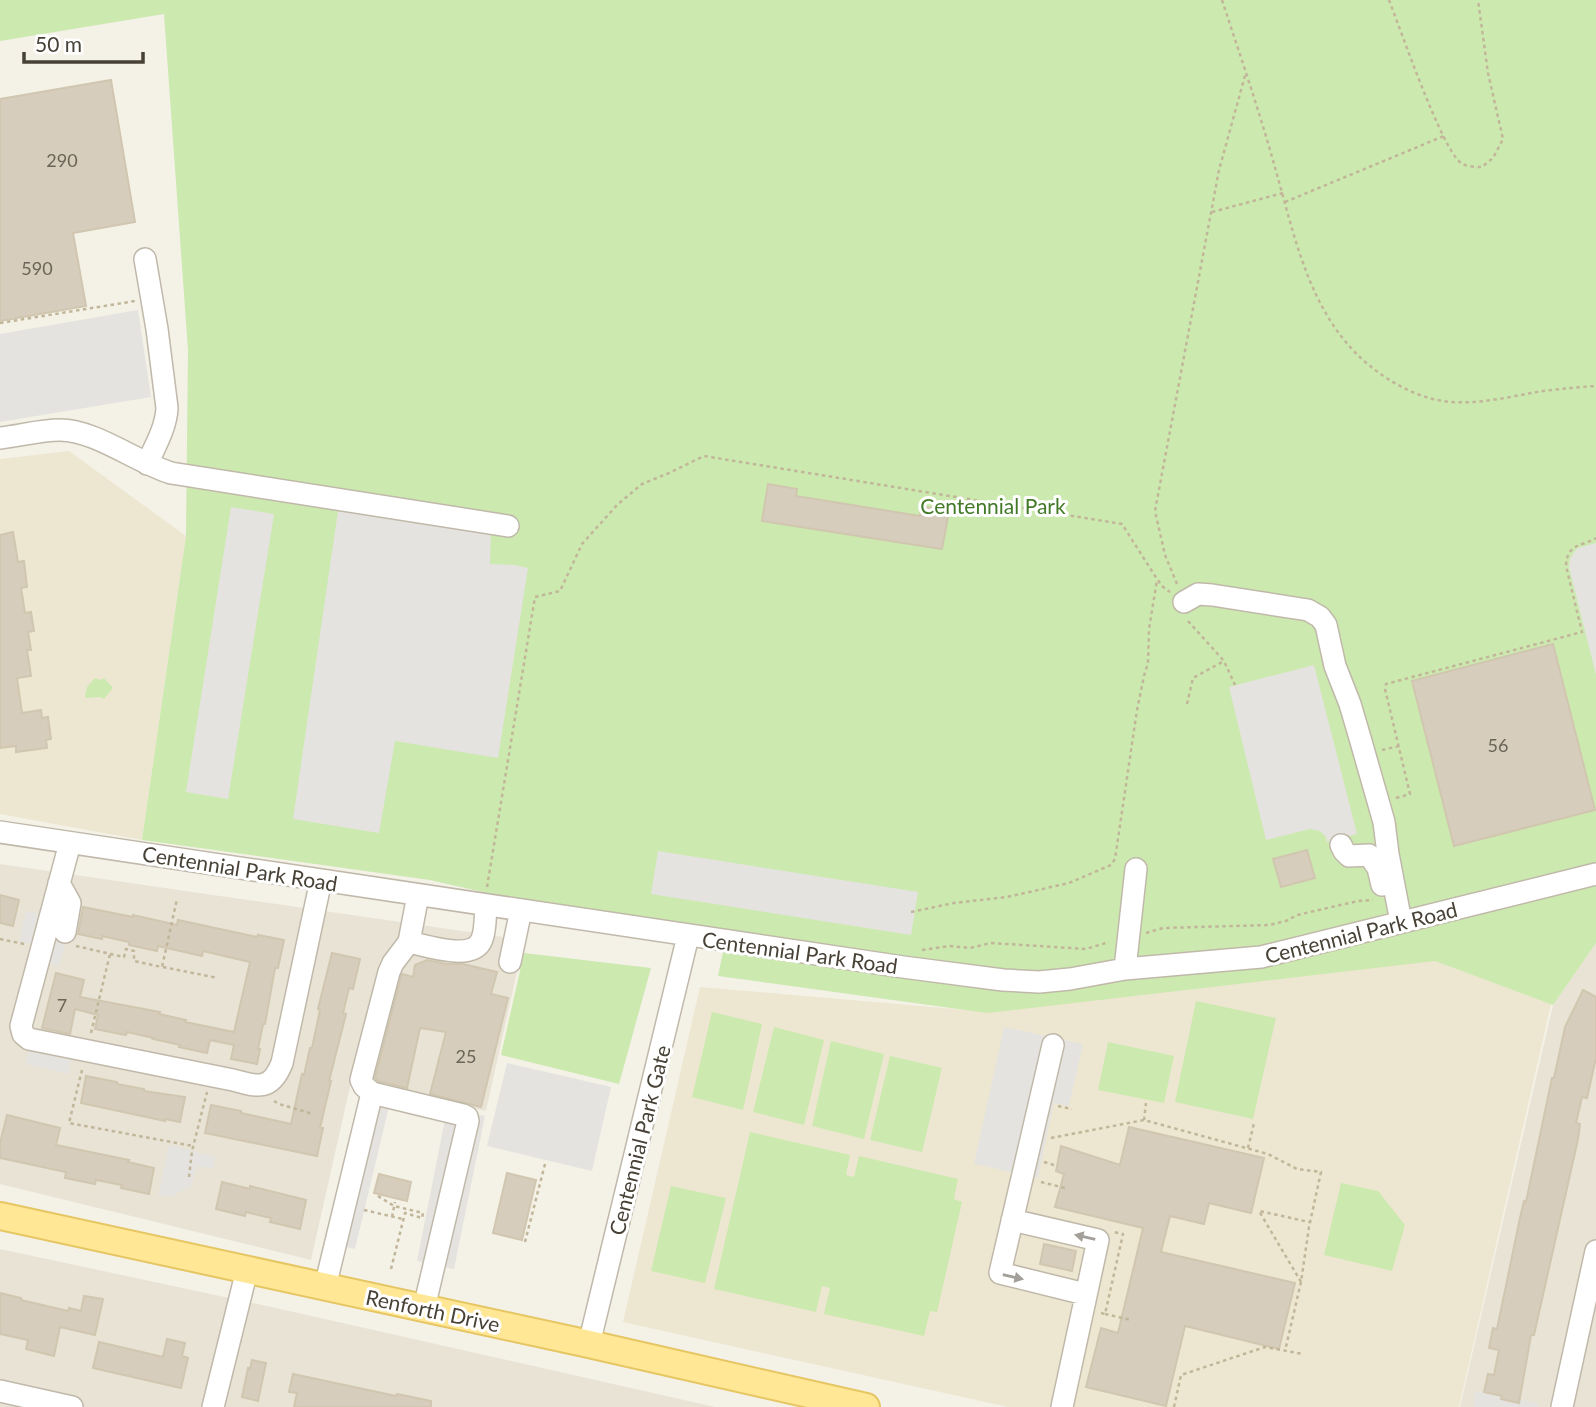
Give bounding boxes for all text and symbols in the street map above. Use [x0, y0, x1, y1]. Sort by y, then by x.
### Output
scale bar [24, 21, 144, 65]
text: 50 m [35, 31, 82, 56]
house number: 290 [46, 149, 78, 171]
house number: 590 [21, 257, 53, 279]
park label: Centennial Park [920, 493, 1066, 518]
house number: 56 [1488, 734, 1508, 756]
street label: Centennial Park Road [141, 840, 339, 896]
street label: Centennial Park Road [1262, 896, 1460, 968]
street label: Centennial Park Road [701, 926, 899, 978]
house number: 7 [57, 994, 67, 1016]
street label: Centennial Park Gate [603, 1042, 675, 1238]
house number: 25 [456, 1045, 476, 1067]
one-way arrow [1074, 1232, 1096, 1243]
one-way arrow [1002, 1271, 1024, 1282]
street label: Renforth Drive [364, 1284, 502, 1336]

